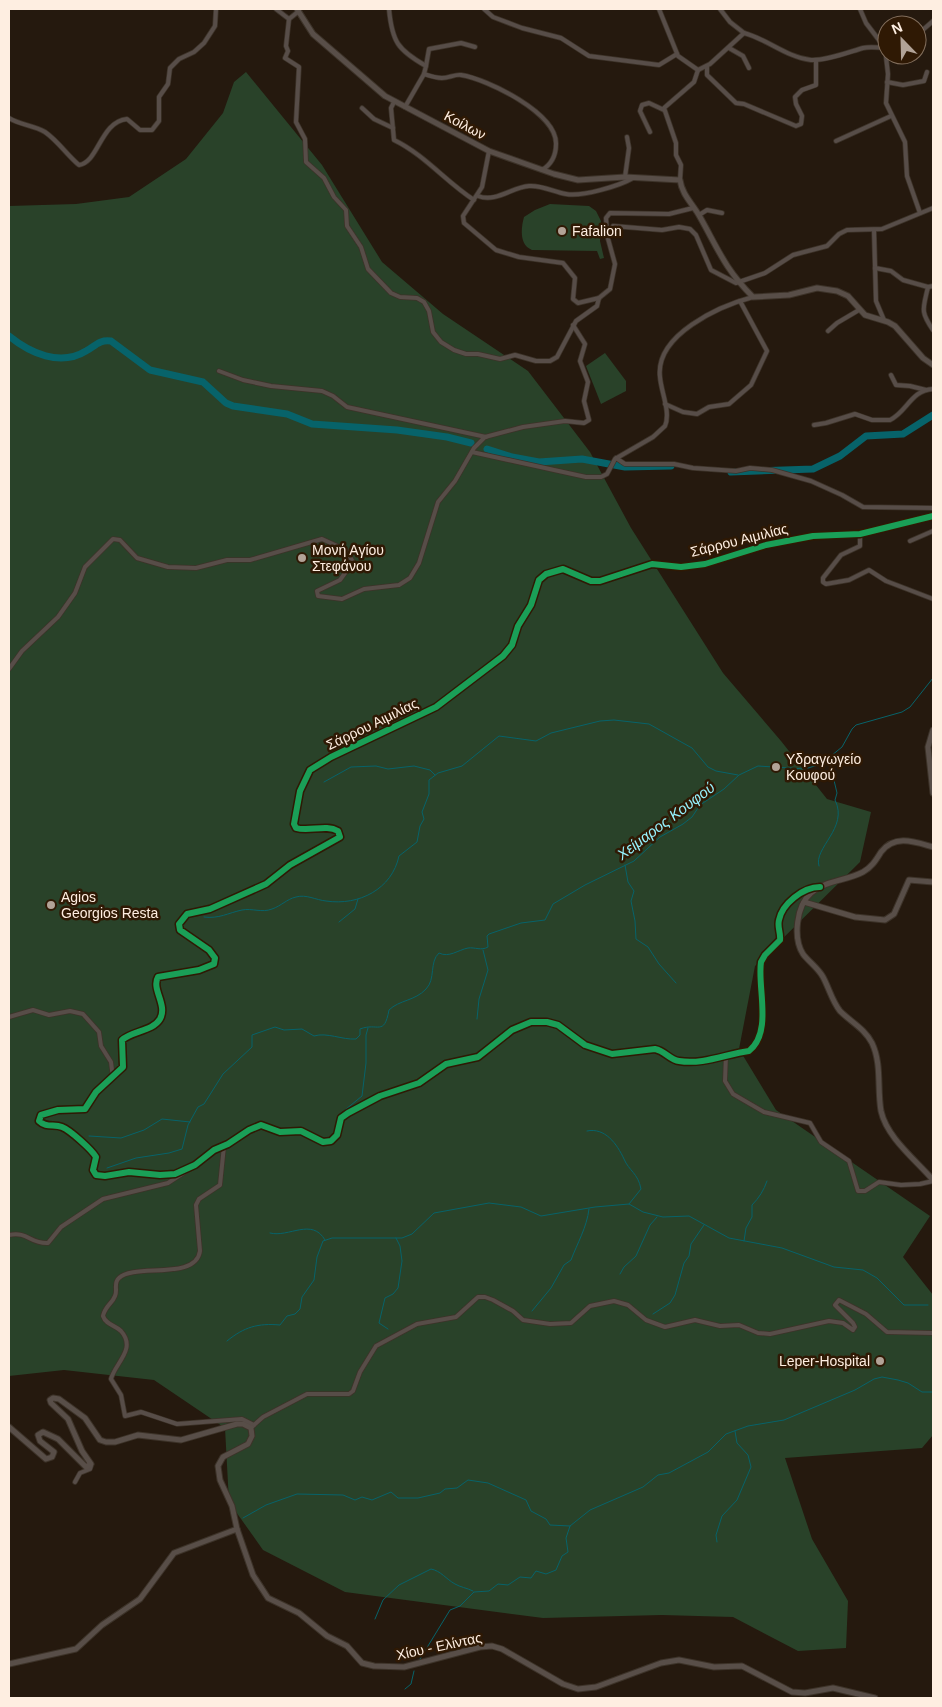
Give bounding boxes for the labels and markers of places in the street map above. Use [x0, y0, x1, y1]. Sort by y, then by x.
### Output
place label: Fafalion [572, 223, 622, 239]
marker: Fafalion [556, 225, 568, 237]
place label: Μονή Αγίου Στεφάνου [312, 542, 384, 574]
marker: Μονή Αγίου Στεφάνου [296, 552, 308, 564]
place label: Υδραγωγείο Κουφού [786, 751, 861, 783]
marker: Υδραγωγείο Κουφού [770, 761, 782, 773]
place label: Agios Georgios Resta [61, 889, 158, 921]
marker: Agios Georgios Resta [45, 899, 57, 911]
place label: Leper-Hospital [779, 1353, 870, 1369]
marker: Leper-Hospital [874, 1355, 886, 1367]

